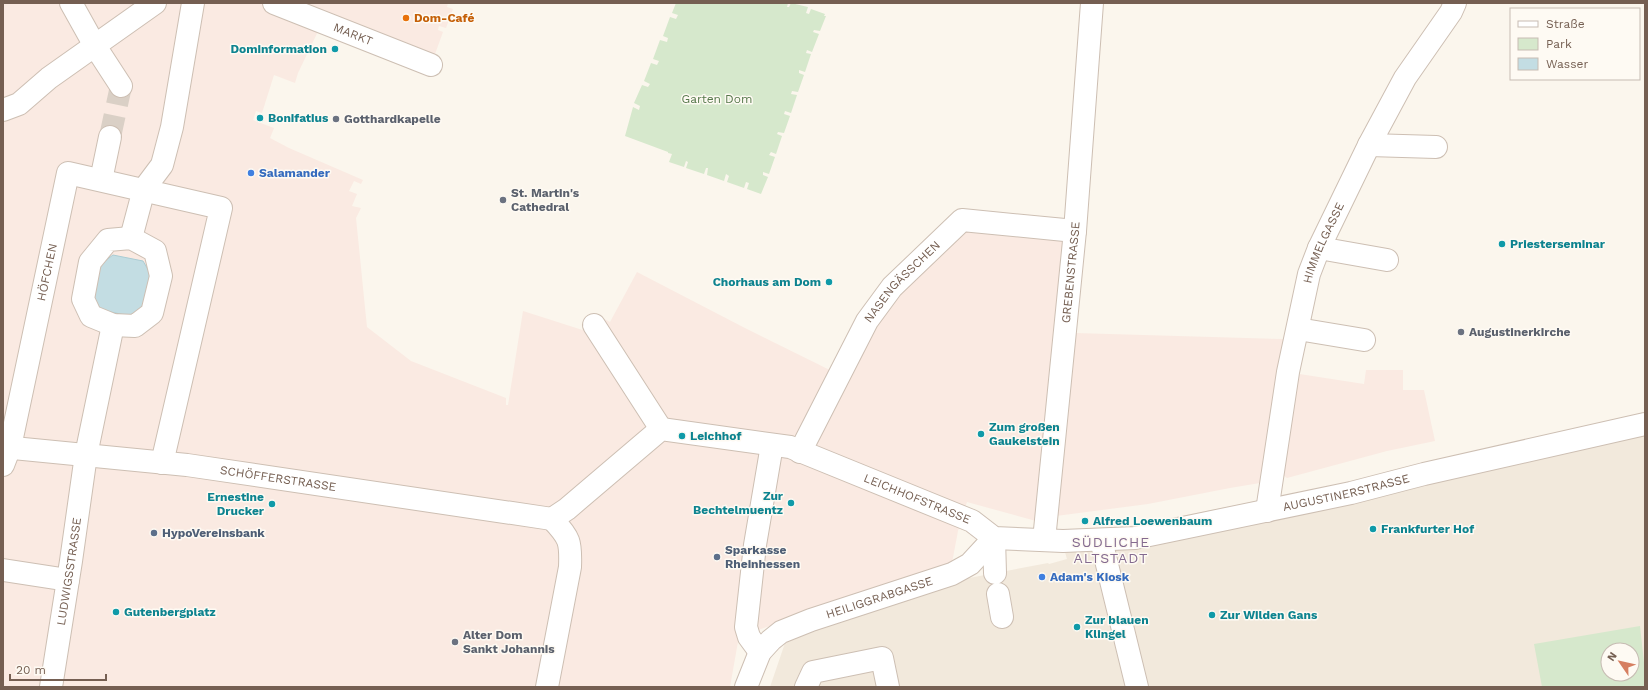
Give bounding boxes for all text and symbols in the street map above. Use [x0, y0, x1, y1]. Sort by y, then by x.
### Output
legend [1510, 8, 1640, 80]
place label: Dom-Café [414, 11, 474, 25]
marker: Dom-Café [401, 13, 411, 23]
text: Straße [1546, 17, 1585, 31]
street label: MARKT [331, 20, 375, 48]
text: Park [1546, 37, 1572, 51]
place label: Dominformation [230, 42, 327, 56]
marker: Dominformation [330, 44, 340, 54]
text: Wasser [1546, 57, 1588, 71]
park label: Garten Dom [682, 92, 752, 106]
place label: Bonifatius [268, 111, 329, 125]
place label: Gotthardkapelle [344, 112, 441, 126]
marker: Bonifatius [255, 113, 265, 123]
marker: Gotthardkapelle [331, 114, 341, 124]
place label: Salamander [259, 166, 331, 180]
marker: Salamander [246, 168, 256, 178]
place label: St. Martin's Cathedral [511, 186, 580, 214]
marker: St. Martin's Cathedral [498, 195, 508, 205]
street label: HIMMELGASSE [1300, 200, 1347, 285]
street label: GREBENSTRASSE [1059, 221, 1083, 324]
place label: Priesterseminar [1510, 237, 1606, 251]
street label: NASENGÄSSCHEN [861, 238, 943, 325]
marker: Priesterseminar [1497, 239, 1507, 249]
street label: HÖFCHEN [34, 242, 60, 302]
place label: Chorhaus am Dom [713, 275, 821, 289]
marker: Chorhaus am Dom [824, 277, 834, 287]
place label: Augustinerkirche [1469, 325, 1571, 339]
marker: Augustinerkirche [1456, 327, 1466, 337]
place label: Zum großen Gaukelstein [989, 420, 1060, 448]
place label: Leichhof [690, 429, 741, 443]
marker: Zum großen Gaukelstein [976, 429, 986, 439]
marker: Leichhof [677, 431, 687, 441]
street label: SCHÖFFERSTRASSE [219, 463, 338, 494]
street label: LEICHHOFSTRASSE [862, 471, 973, 527]
street label: AUGUSTINERSTRASSE [1282, 471, 1411, 514]
place label: Zur Bechtelmuentz [693, 489, 784, 517]
place label: Ernestine Drucker [207, 490, 265, 518]
marker: Zur Bechtelmuentz [786, 498, 796, 508]
marker: Ernestine Drucker [267, 499, 277, 509]
place label: Alfred Loewenbaum [1093, 514, 1212, 528]
street label: LUDWIGSSTRASSE [54, 516, 84, 626]
marker: Alfred Loewenbaum [1080, 516, 1090, 526]
place label: Frankfurter Hof [1381, 522, 1474, 536]
marker: Frankfurter Hof [1368, 524, 1378, 534]
place label: HypoVereinsbank [162, 526, 265, 540]
marker: HypoVereinsbank [149, 528, 159, 538]
district label: SÜDLICHE ALTSTADT [1072, 534, 1150, 566]
place label: Sparkasse Rheinhessen [725, 543, 800, 571]
marker: Sparkasse Rheinhessen [712, 552, 722, 562]
place label: Adam's Kiosk [1050, 570, 1130, 584]
marker: Adam's Kiosk [1037, 572, 1047, 582]
street label: HEILIGGRABGASSE [824, 574, 935, 622]
place label: Gutenbergplatz [124, 605, 216, 619]
marker: Gutenbergplatz [111, 607, 121, 617]
place label: Zur Wilden Gans [1220, 608, 1318, 622]
marker: Zur Wilden Gans [1207, 610, 1217, 620]
place label: Zur blauen Klingel [1085, 613, 1149, 641]
marker: Zur blauen Klingel [1072, 622, 1082, 632]
place label: Alter Dom Sankt Johannis [463, 628, 555, 656]
marker: Alter Dom Sankt Johannis [450, 637, 460, 647]
north arrow [1600, 642, 1640, 682]
text: N [1604, 650, 1620, 664]
scale bar [10, 656, 106, 682]
text: 20 m [16, 663, 46, 677]

